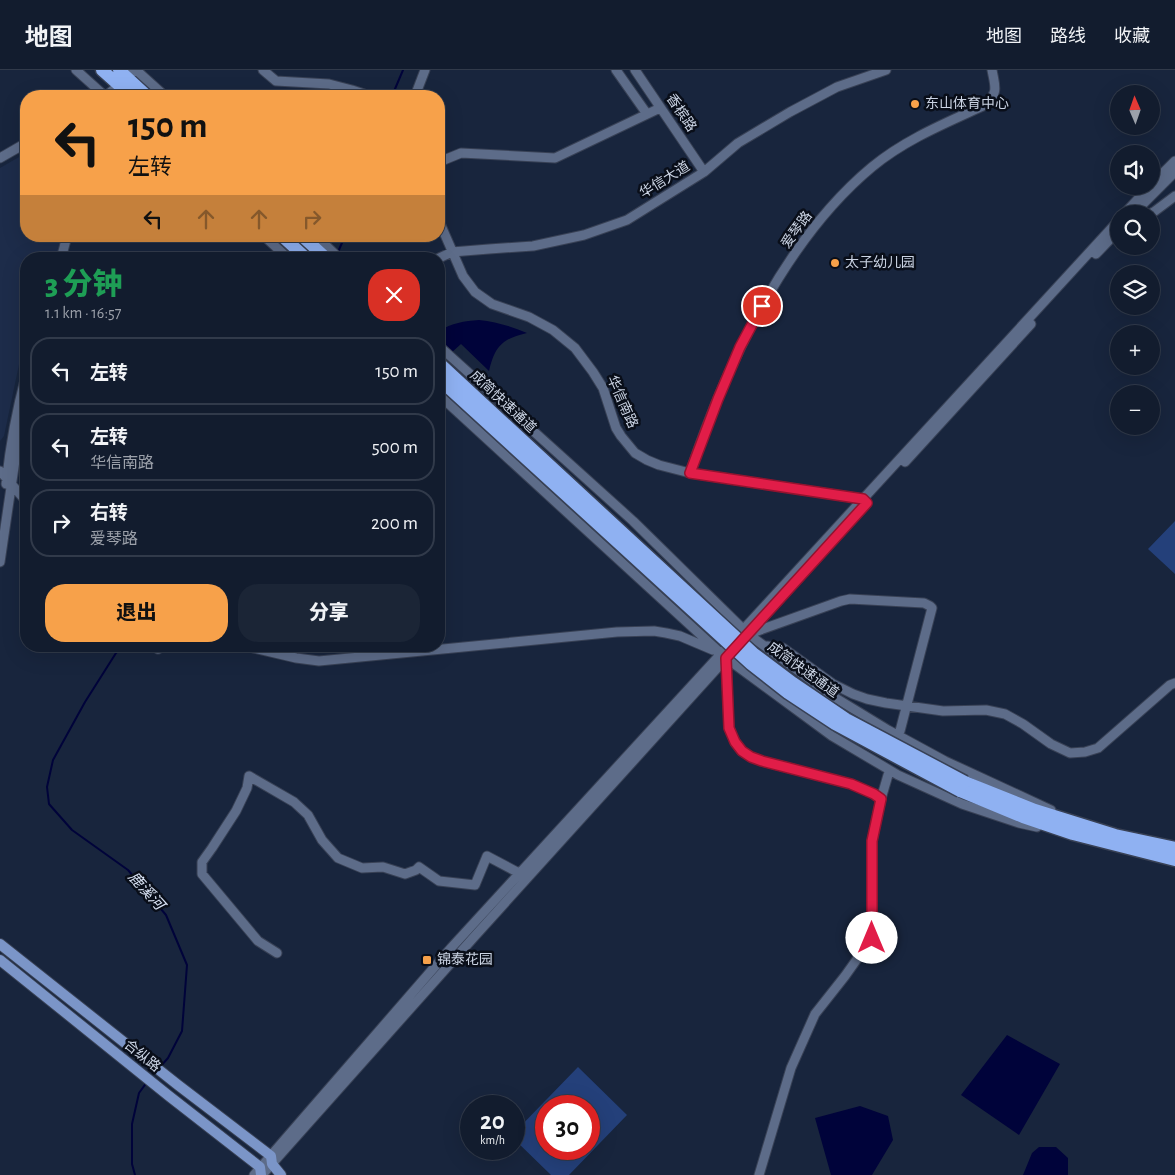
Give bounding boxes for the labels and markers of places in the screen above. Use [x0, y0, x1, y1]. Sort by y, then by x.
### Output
place label: 东山体育中心 [925, 96, 1009, 111]
marker: 东山体育中心 [909, 98, 921, 110]
place label: 太子幼儿园 [845, 255, 915, 270]
marker: 太子幼儿园 [829, 257, 841, 269]
pin [741, 285, 783, 327]
place label: 锦泰花园 [437, 952, 493, 967]
marker: 锦泰花园 [421, 954, 433, 966]

